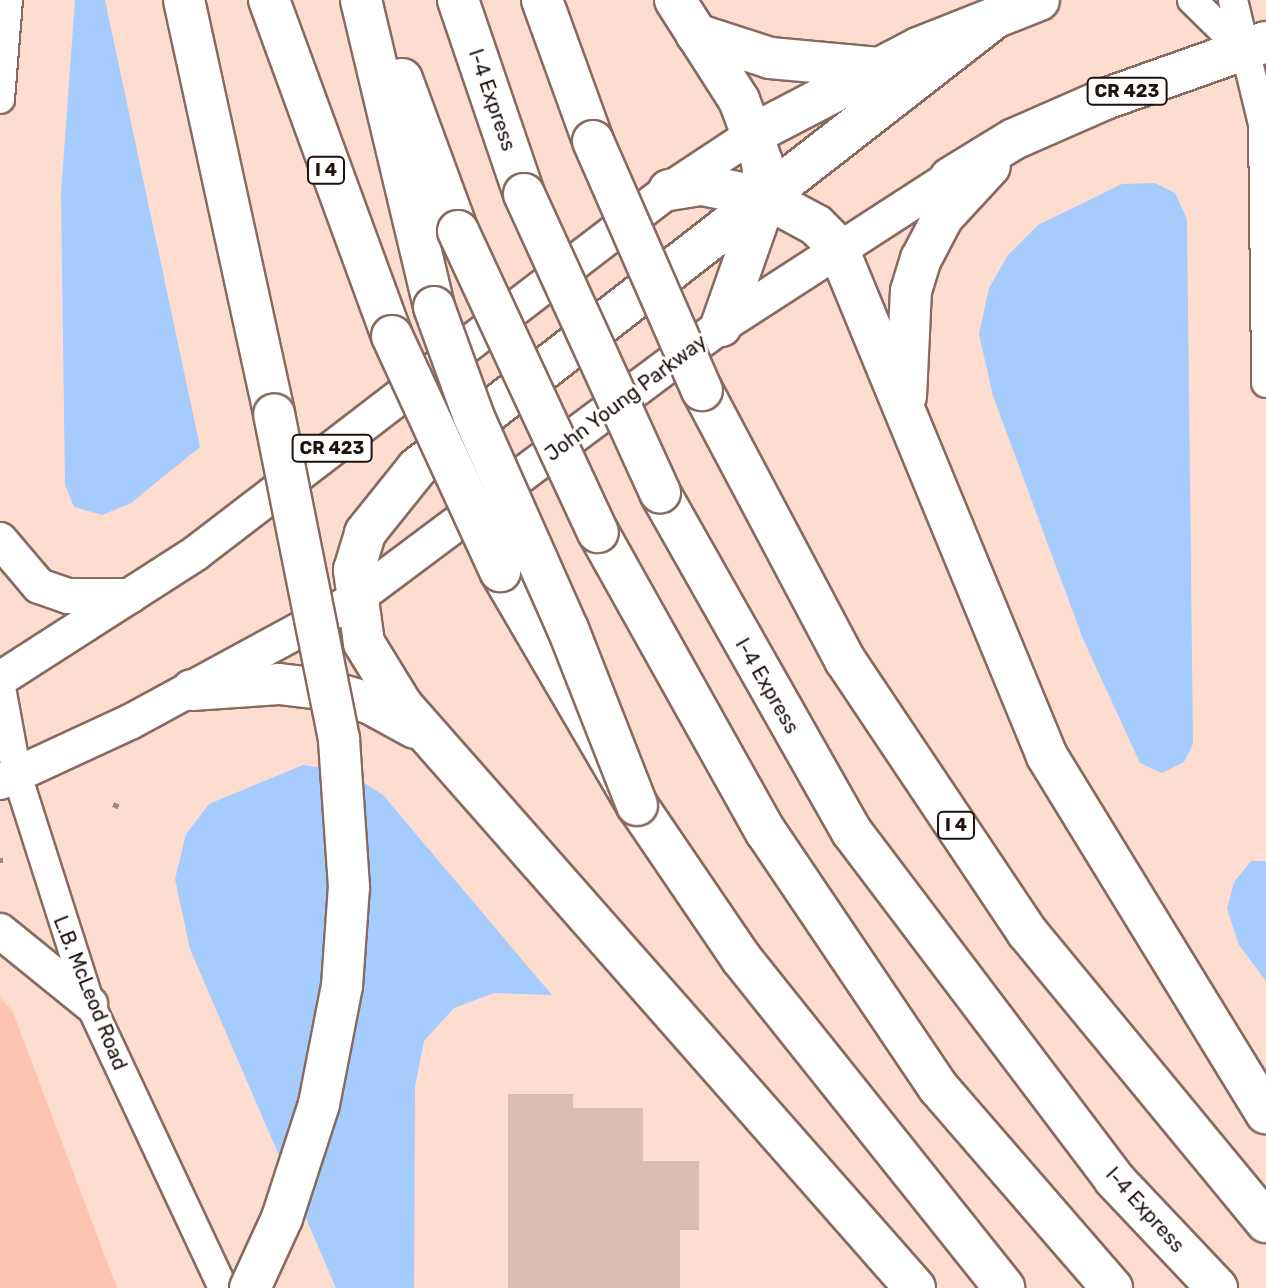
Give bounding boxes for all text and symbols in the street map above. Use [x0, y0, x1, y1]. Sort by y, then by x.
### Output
street label: I-4 Express [463, 46, 521, 154]
road number: CR 423 [1085, 77, 1169, 105]
road number: I 4 [306, 156, 346, 184]
street label: John Young Parkway [540, 329, 712, 467]
road number: CR 423 [290, 434, 374, 462]
street label: I-4 Express [730, 634, 804, 738]
road number: I 4 [936, 811, 976, 839]
street label: L.B. McLeod Road [48, 912, 132, 1074]
street label: I-4 Express [1101, 1163, 1189, 1257]

